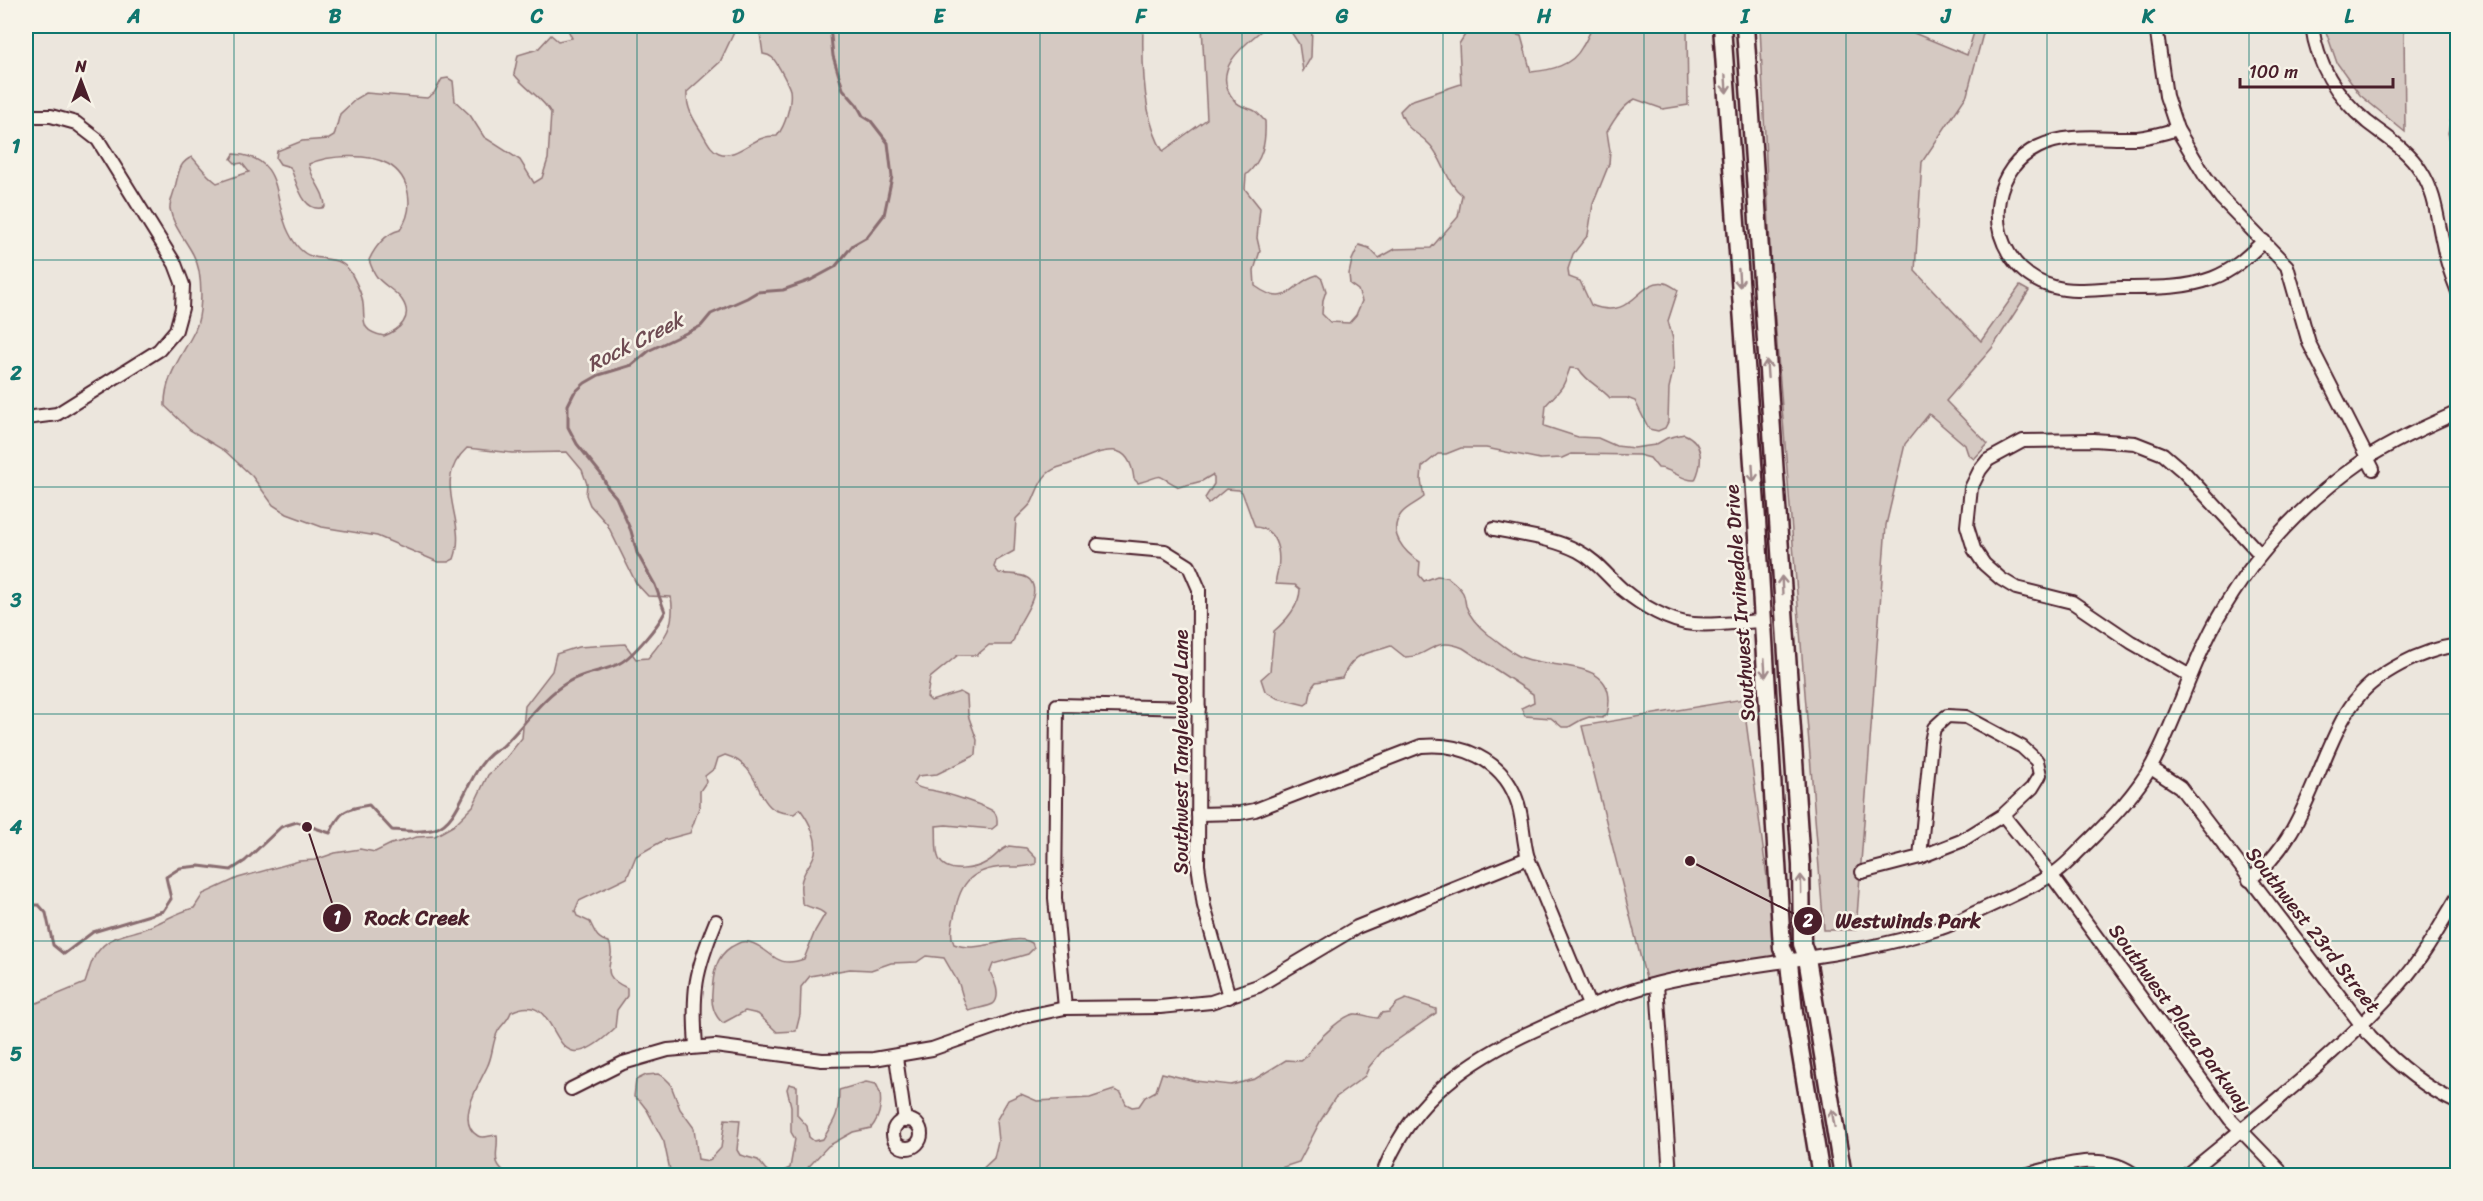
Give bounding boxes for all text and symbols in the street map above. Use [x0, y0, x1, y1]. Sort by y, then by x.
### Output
text: A [126, 0, 141, 34]
text: B [329, 0, 342, 34]
text: C [530, 0, 544, 34]
text: D [732, 0, 745, 34]
text: E [933, 0, 946, 34]
text: F [1135, 0, 1148, 34]
text: G [1335, 0, 1349, 34]
text: H [1536, 0, 1552, 34]
text: I [1740, 0, 1751, 34]
text: J [1940, 0, 1952, 34]
text: K [2141, 0, 2156, 34]
text: L [2344, 0, 2354, 34]
north arrow [51, 51, 111, 111]
scale bar [2240, 51, 2393, 89]
text: N [74, 52, 87, 81]
text: 100 m [2249, 56, 2298, 88]
one-way arrow [1721, 73, 1732, 93]
text: 1 [12, 129, 21, 164]
one-way arrow [1734, 268, 1745, 288]
water label: Rock Creek [580, 300, 693, 383]
text: 2 [9, 356, 22, 391]
one-way arrow [1761, 360, 1772, 380]
one-way arrow [1748, 462, 1759, 482]
street label: Southwest Irvinedale Drive [1714, 483, 1766, 723]
one-way arrow [1777, 575, 1788, 595]
text: 3 [10, 583, 22, 618]
street label: Southwest Tanglewood Lane [1164, 629, 1199, 874]
one-way arrow [1760, 657, 1771, 677]
text: 4 [9, 810, 23, 845]
street label: Southwest 23rd Street [2236, 839, 2390, 1022]
one-way arrow [1795, 874, 1807, 894]
callout: Rock Creek [322, 898, 481, 937]
text: Rock Creek [364, 899, 470, 937]
callout: Westwinds Park [1793, 901, 1993, 940]
text: 1 [333, 902, 341, 934]
text: Westwinds Park [1835, 902, 1982, 940]
text: 2 [1802, 905, 1814, 937]
street label: Southwest Plaza Parkway [2099, 916, 2261, 1120]
text: 5 [10, 1037, 22, 1072]
one-way arrow [1827, 1108, 1838, 1128]

